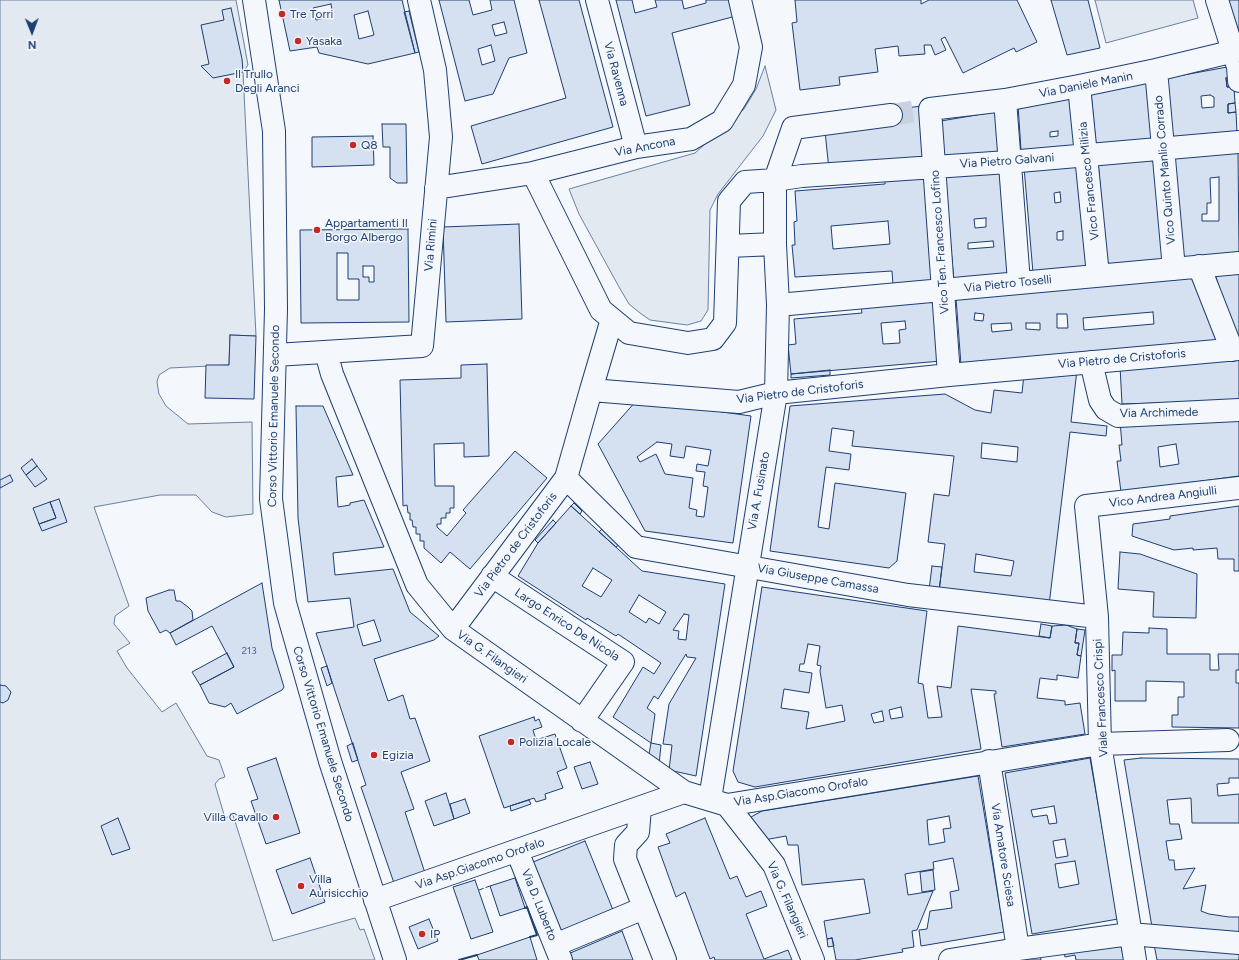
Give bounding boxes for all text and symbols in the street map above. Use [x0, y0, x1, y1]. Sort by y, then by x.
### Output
place label: Tre Torri [290, 7, 333, 21]
marker: Tre Torri [277, 9, 287, 19]
north arrow [12, 12, 52, 52]
place label: Yasaka [306, 34, 342, 48]
marker: Yasaka [293, 36, 303, 46]
text: N [28, 38, 37, 51]
street label: Via Ravenna [601, 40, 631, 108]
place label: Il Trullo Degli Aranci [235, 67, 300, 95]
street label: Via Daniele Manin [1038, 69, 1134, 101]
marker: Il Trullo Degli Aranci [222, 76, 232, 86]
street label: Vico Quinto Manlio Corrado [1151, 95, 1179, 245]
street label: Vico Francesco Milizia [1076, 121, 1102, 241]
street label: Via Ancona [614, 134, 676, 160]
place label: Q8 [361, 138, 378, 152]
marker: Q8 [348, 140, 358, 150]
street label: Via Pietro Galvani [959, 151, 1055, 171]
street label: Vico Ten. Francesco Lofino [928, 169, 952, 315]
place label: Appartamenti Il Borgo Albergo [325, 216, 408, 244]
street label: Via Rimini [422, 218, 440, 272]
marker: Appartamenti Il Borgo Albergo [312, 225, 322, 235]
street label: Via Pietro Toselli [963, 272, 1053, 296]
street label: Corso Vittorio Emanuele Secondo [265, 325, 283, 507]
street label: Via Pietro de Cristoforis [1058, 346, 1186, 372]
street label: Via Pietro de Cristoforis [736, 377, 864, 407]
street label: Via Archimede [1120, 405, 1198, 421]
street label: Via A. Fusinato [745, 451, 773, 531]
street label: Vico Andrea Angiulli [1108, 483, 1218, 511]
street label: Via Pietro de Cristoforis [472, 490, 560, 600]
street label: Via Giuseppe Camassa [756, 561, 880, 597]
street label: Largo Enrico De Nicola [512, 586, 622, 664]
street label: Via G. Filangieri [454, 627, 530, 687]
street label: Viale Francesco Crispi [1091, 638, 1111, 758]
house number: 213 [241, 645, 257, 657]
street label: Corso Vittorio Emanuele Secondo [289, 645, 357, 823]
place label: Polizia Locale [519, 735, 591, 749]
marker: Polizia Locale [506, 737, 516, 747]
place label: Egizia [382, 748, 414, 762]
marker: Egizia [369, 750, 379, 760]
street label: Via Asp.Giacomo Orofalo [733, 774, 869, 810]
street label: Via Amatore Sciesa [988, 802, 1018, 908]
place label: Villa Cavallo [203, 810, 268, 824]
marker: Villa Cavallo [271, 812, 281, 822]
street label: Via Asp.Giacomo Orofalo [414, 835, 546, 893]
street label: Via G. Filangieri [764, 859, 810, 941]
street label: Via D. Luberto [518, 867, 560, 943]
place label: Villa Aurisicchio [309, 872, 368, 900]
marker: Villa Aurisicchio [296, 881, 306, 891]
place label: IP [430, 927, 440, 941]
marker: IP [417, 929, 427, 939]

